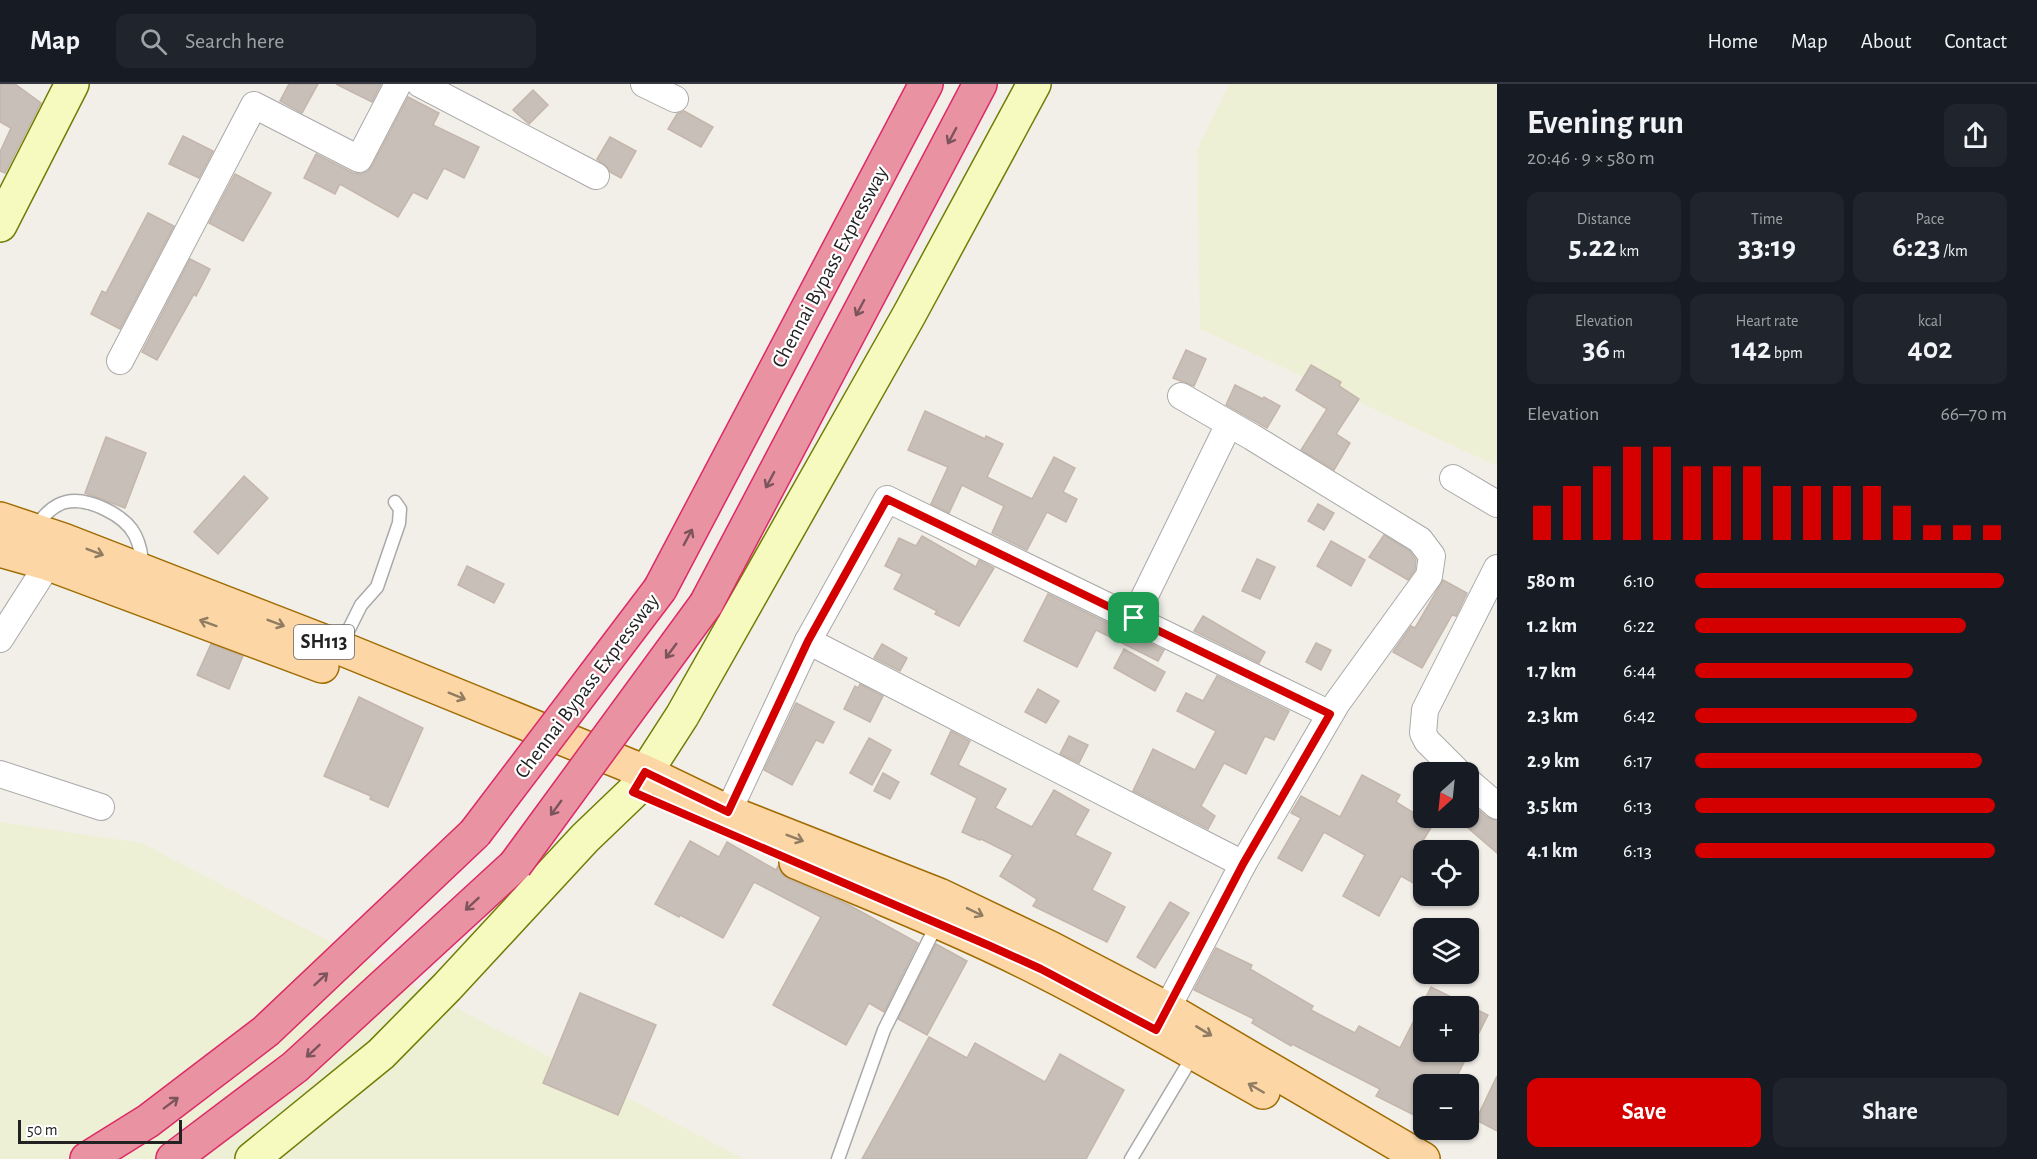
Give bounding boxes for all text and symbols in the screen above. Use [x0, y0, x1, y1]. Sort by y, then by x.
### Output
search box [116, 14, 536, 68]
icon: search [137, 25, 170, 58]
text: Map [30, 27, 80, 55]
text: Search here [185, 30, 284, 52]
text: Home [1707, 31, 1758, 52]
text: Map [1791, 31, 1828, 52]
text: About [1861, 31, 1911, 52]
text: Contact [1944, 31, 2007, 52]
button: share [1944, 104, 2007, 167]
text: Evening run [1527, 107, 1684, 140]
one-way arrow [946, 126, 957, 144]
text: 20:46 · 9 × 580 m [1527, 148, 1655, 168]
street label: Chennai Bypass Expressway [768, 163, 892, 371]
text: Distance [1577, 211, 1631, 227]
text: Time [1751, 211, 1783, 227]
text: Pace [1916, 211, 1944, 227]
text: 5.22 [1569, 232, 1617, 262]
text: 33:19 [1738, 232, 1796, 262]
text: 6:23 [1892, 232, 1941, 262]
text: km [1617, 243, 1639, 259]
text: /km [1941, 243, 1968, 259]
one-way arrow [854, 298, 865, 316]
text: Elevation [1575, 313, 1633, 329]
text: Heart rate [1736, 313, 1798, 329]
text: kcal [1918, 313, 1942, 329]
text: 36 [1583, 334, 1610, 364]
text: 142 [1731, 334, 1771, 364]
text: 402 [1908, 334, 1952, 364]
text: m [1610, 345, 1625, 361]
text: bpm [1771, 345, 1803, 361]
text: Elevation [1527, 404, 1599, 424]
text: 66–70 m [1940, 404, 2007, 424]
one-way arrow [764, 471, 775, 489]
one-way arrow [682, 529, 694, 547]
one-way arrow [85, 548, 104, 559]
text: 580 m [1527, 571, 1575, 591]
text: 6:10 [1623, 571, 1654, 591]
street label: Chennai Bypass Expressway [511, 590, 663, 782]
pin [1108, 592, 1159, 643]
icon: arrive [1117, 601, 1150, 634]
one-way arrow [199, 616, 217, 627]
text: 1.2 km [1527, 616, 1577, 636]
text: 6:22 [1623, 616, 1655, 636]
one-way arrow [267, 619, 285, 630]
road number: SH113 [294, 625, 354, 659]
one-way arrow [665, 643, 677, 659]
text: 1.7 km [1527, 661, 1576, 681]
text: 6:44 [1623, 661, 1656, 681]
one-way arrow [448, 691, 466, 702]
text: 2.3 km [1527, 706, 1579, 726]
text: 6:42 [1623, 706, 1656, 726]
text: 2.9 km [1527, 751, 1580, 771]
text: 6:17 [1623, 751, 1652, 771]
north arrow [1413, 762, 1479, 828]
map controls [1413, 762, 1479, 1140]
text: 3.5 km [1527, 796, 1578, 816]
text: 6:13 [1623, 796, 1652, 816]
one-way arrow [549, 800, 562, 816]
one-way arrow [785, 833, 803, 844]
button: locate [1413, 840, 1479, 906]
text: 4.1 km [1527, 841, 1578, 861]
text: 6:13 [1623, 841, 1652, 861]
one-way arrow [464, 897, 479, 911]
one-way arrow [965, 907, 983, 919]
button: layers [1413, 918, 1479, 984]
one-way arrow [313, 972, 328, 986]
button: + [1413, 996, 1479, 1062]
one-way arrow [1195, 1025, 1212, 1037]
one-way arrow [306, 1044, 321, 1058]
button: − [1413, 1074, 1479, 1140]
button: Save [1527, 1078, 1761, 1147]
button: Share [1773, 1078, 2007, 1147]
one-way arrow [1248, 1082, 1265, 1094]
one-way arrow [163, 1097, 179, 1110]
scale bar [18, 1117, 182, 1144]
text: 50 m [27, 1122, 58, 1138]

